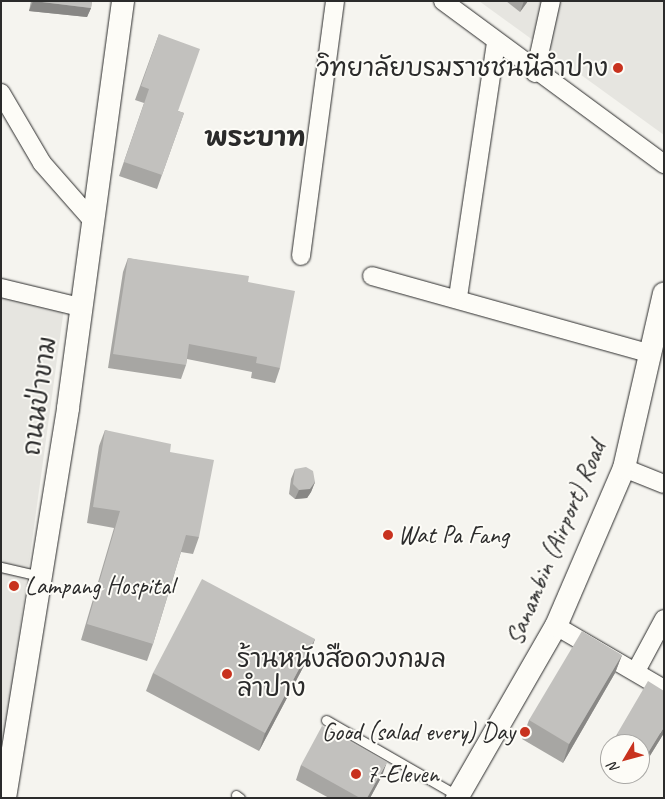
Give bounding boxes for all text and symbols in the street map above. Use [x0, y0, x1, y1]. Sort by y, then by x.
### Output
place label: วิทยาลัยบรมราชชนนีลำปาง [317, 53, 608, 83]
marker: วิทยาลัยบรมราชชนนีลำปาง [612, 62, 624, 74]
district label: พระบาท [204, 122, 306, 154]
street label: ถนนป่าขาม [17, 335, 63, 457]
street label: Sanambin (Airport) Road [500, 437, 612, 649]
place label: Wat Pa Fang [398, 520, 510, 550]
marker: Wat Pa Fang [382, 529, 394, 541]
place label: Lampang Hospital [25, 571, 175, 601]
marker: Lampang Hospital [7, 579, 21, 593]
place label: ร้านหนังสือดวงกมล ลำปาง [237, 645, 446, 704]
marker: ร้านหนังสือดวงกมล ลำปาง [221, 668, 233, 680]
place label: Good (salad every) Day [322, 717, 515, 747]
marker: Good (salad every) Day [519, 726, 531, 738]
north arrow [600, 734, 650, 784]
place label: 7-Eleven [366, 759, 439, 789]
text: N [604, 759, 623, 776]
marker: 7-Eleven [350, 768, 362, 780]

